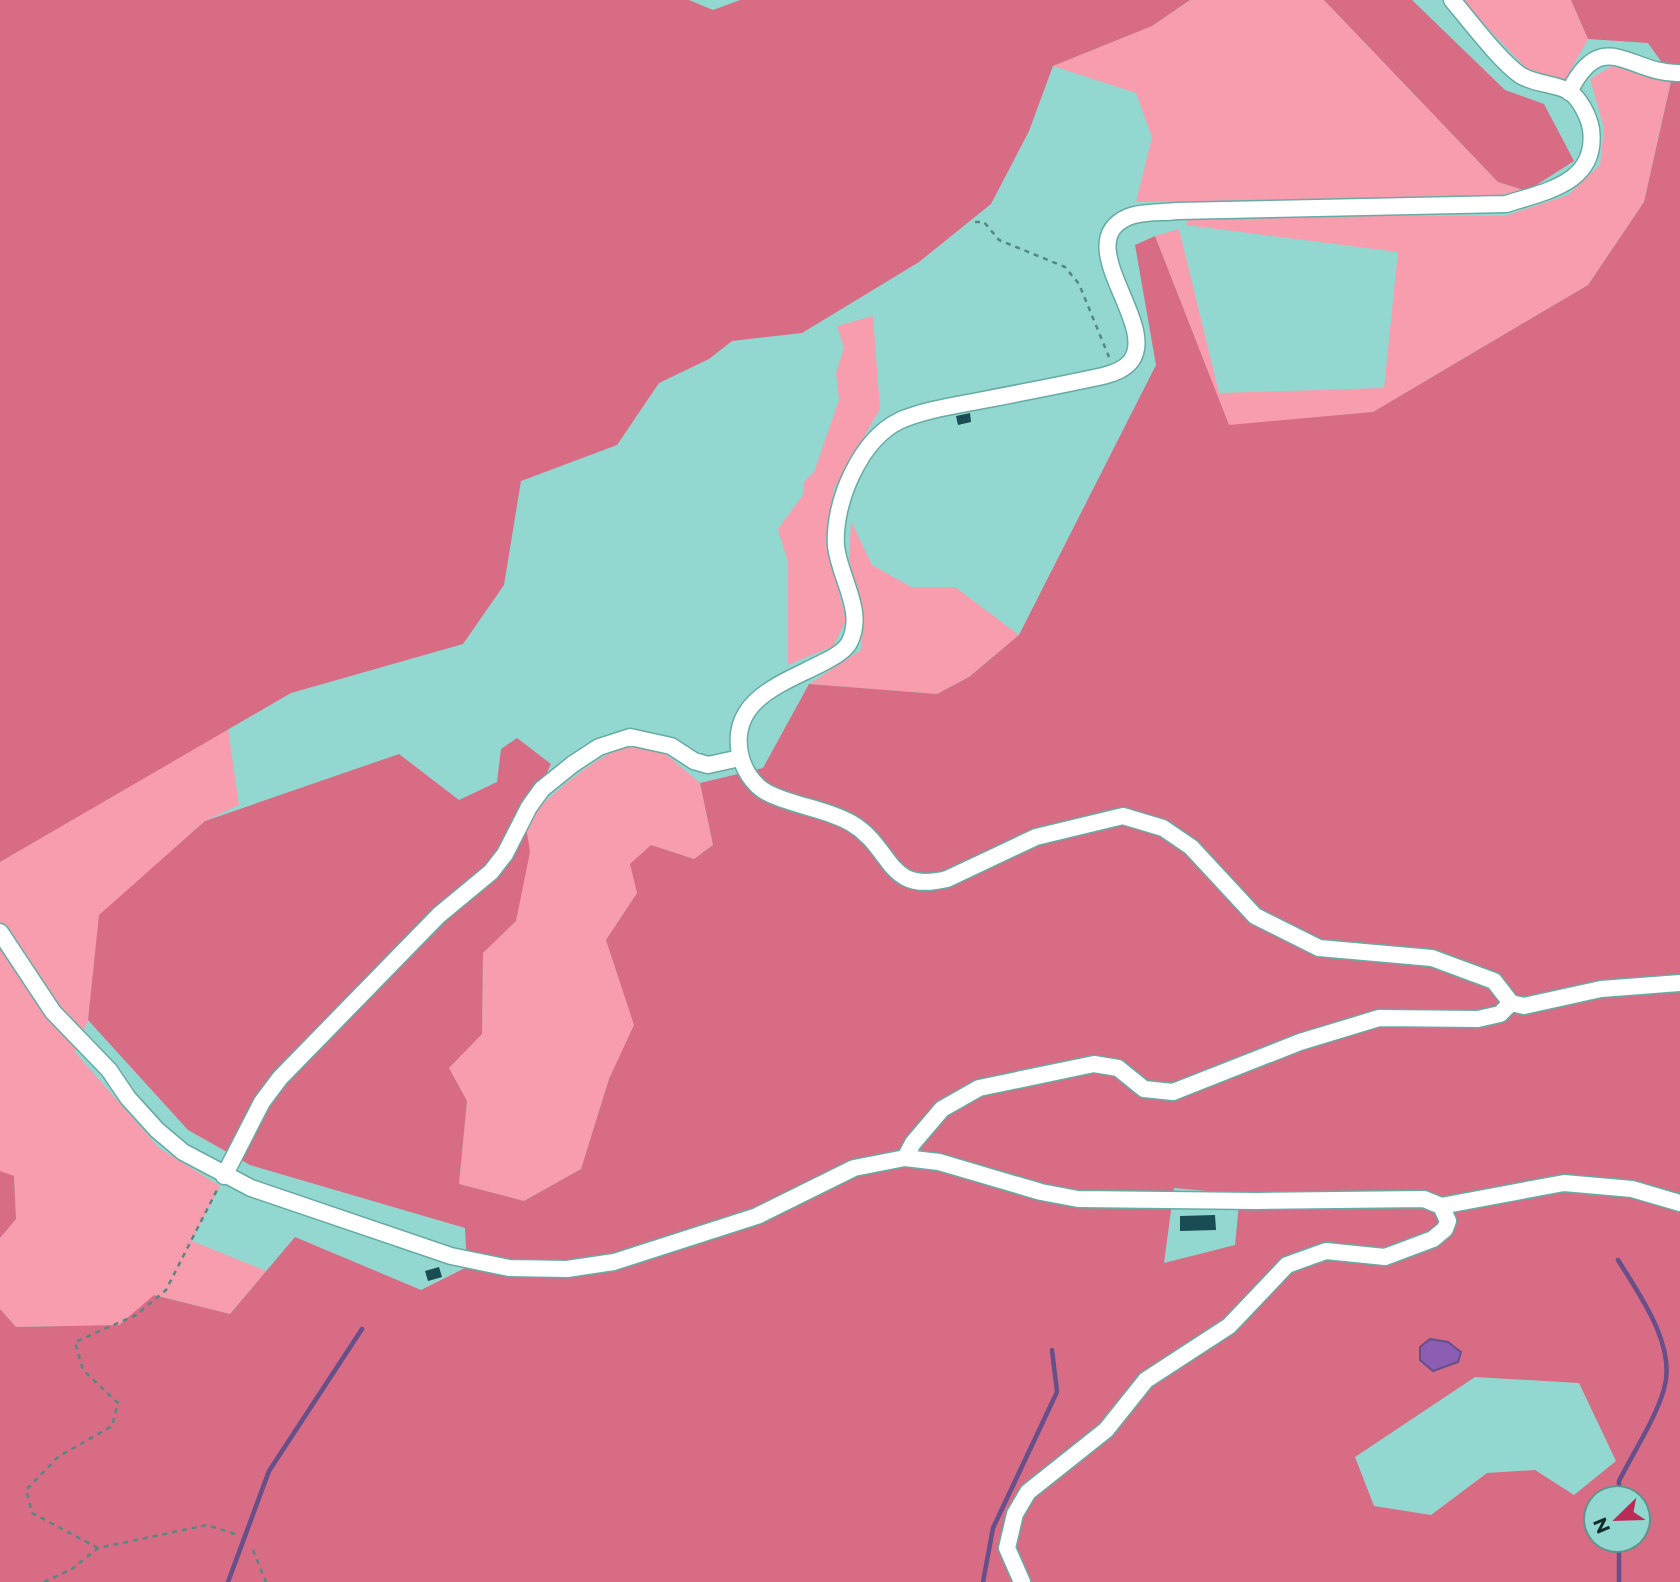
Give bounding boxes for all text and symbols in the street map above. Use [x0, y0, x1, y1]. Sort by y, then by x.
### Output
north arrow [1582, 1484, 1652, 1554]
text: N [1588, 1514, 1615, 1537]

